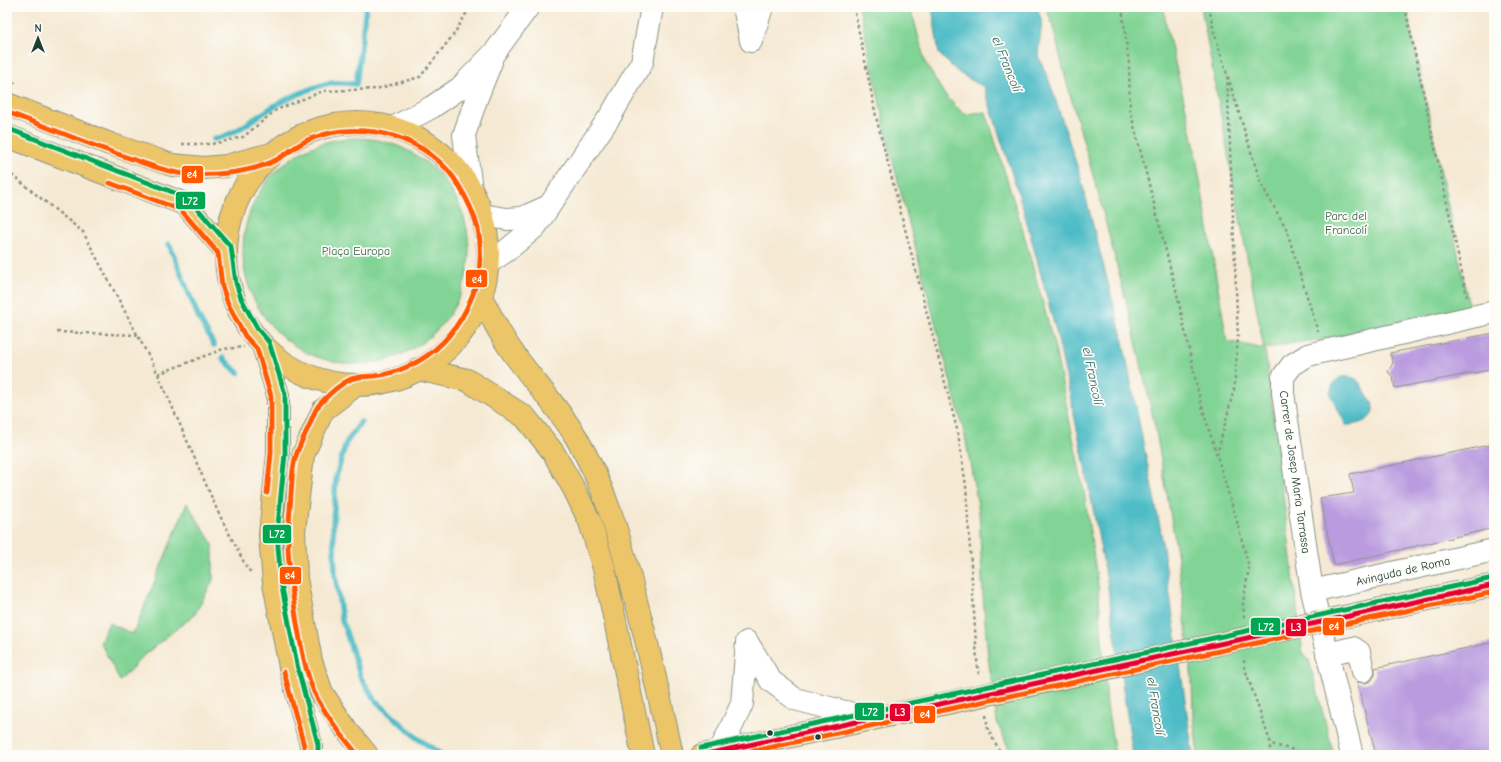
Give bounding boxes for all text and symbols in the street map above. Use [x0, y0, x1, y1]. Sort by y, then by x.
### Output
north arrow [18, 18, 58, 58]
text: N [34, 22, 42, 35]
water label: el Francolí [989, 34, 1026, 96]
line badge: e4 [181, 165, 204, 184]
text: e4 [187, 168, 197, 181]
line badge: L72 [175, 191, 206, 210]
text: L72 [182, 195, 199, 208]
park label: Parc del Francolí [1325, 209, 1367, 237]
park label: Plaça Europa [322, 244, 390, 258]
line badge: e4 [465, 269, 488, 288]
text: e4 [472, 273, 482, 286]
water label: el Francolí [1080, 346, 1107, 408]
street label: Carrer de Josep Maria Tarrassa [1277, 390, 1313, 554]
line badge: L72 [262, 524, 292, 544]
text: L72 [269, 528, 286, 541]
street label: Avinguda de Roma [1355, 553, 1451, 589]
line badge: e4 [279, 566, 302, 585]
text: e4 [285, 569, 295, 582]
line badge: L72 [1250, 617, 1281, 636]
line badge: e4 [1322, 617, 1345, 636]
line badge: L3 [1285, 618, 1307, 637]
text: e4 [1329, 620, 1339, 633]
text: L72 [1258, 621, 1275, 634]
text: L3 [1290, 621, 1302, 634]
water label: el Francolí [1144, 676, 1168, 738]
line badge: L72 [854, 702, 885, 721]
line badge: L3 [889, 703, 911, 722]
line badge: e4 [913, 705, 936, 724]
text: L72 [862, 706, 879, 719]
text: L3 [894, 706, 906, 719]
text: e4 [920, 708, 930, 721]
unlabelled marker [765, 728, 775, 738]
unlabelled marker [813, 732, 823, 742]

